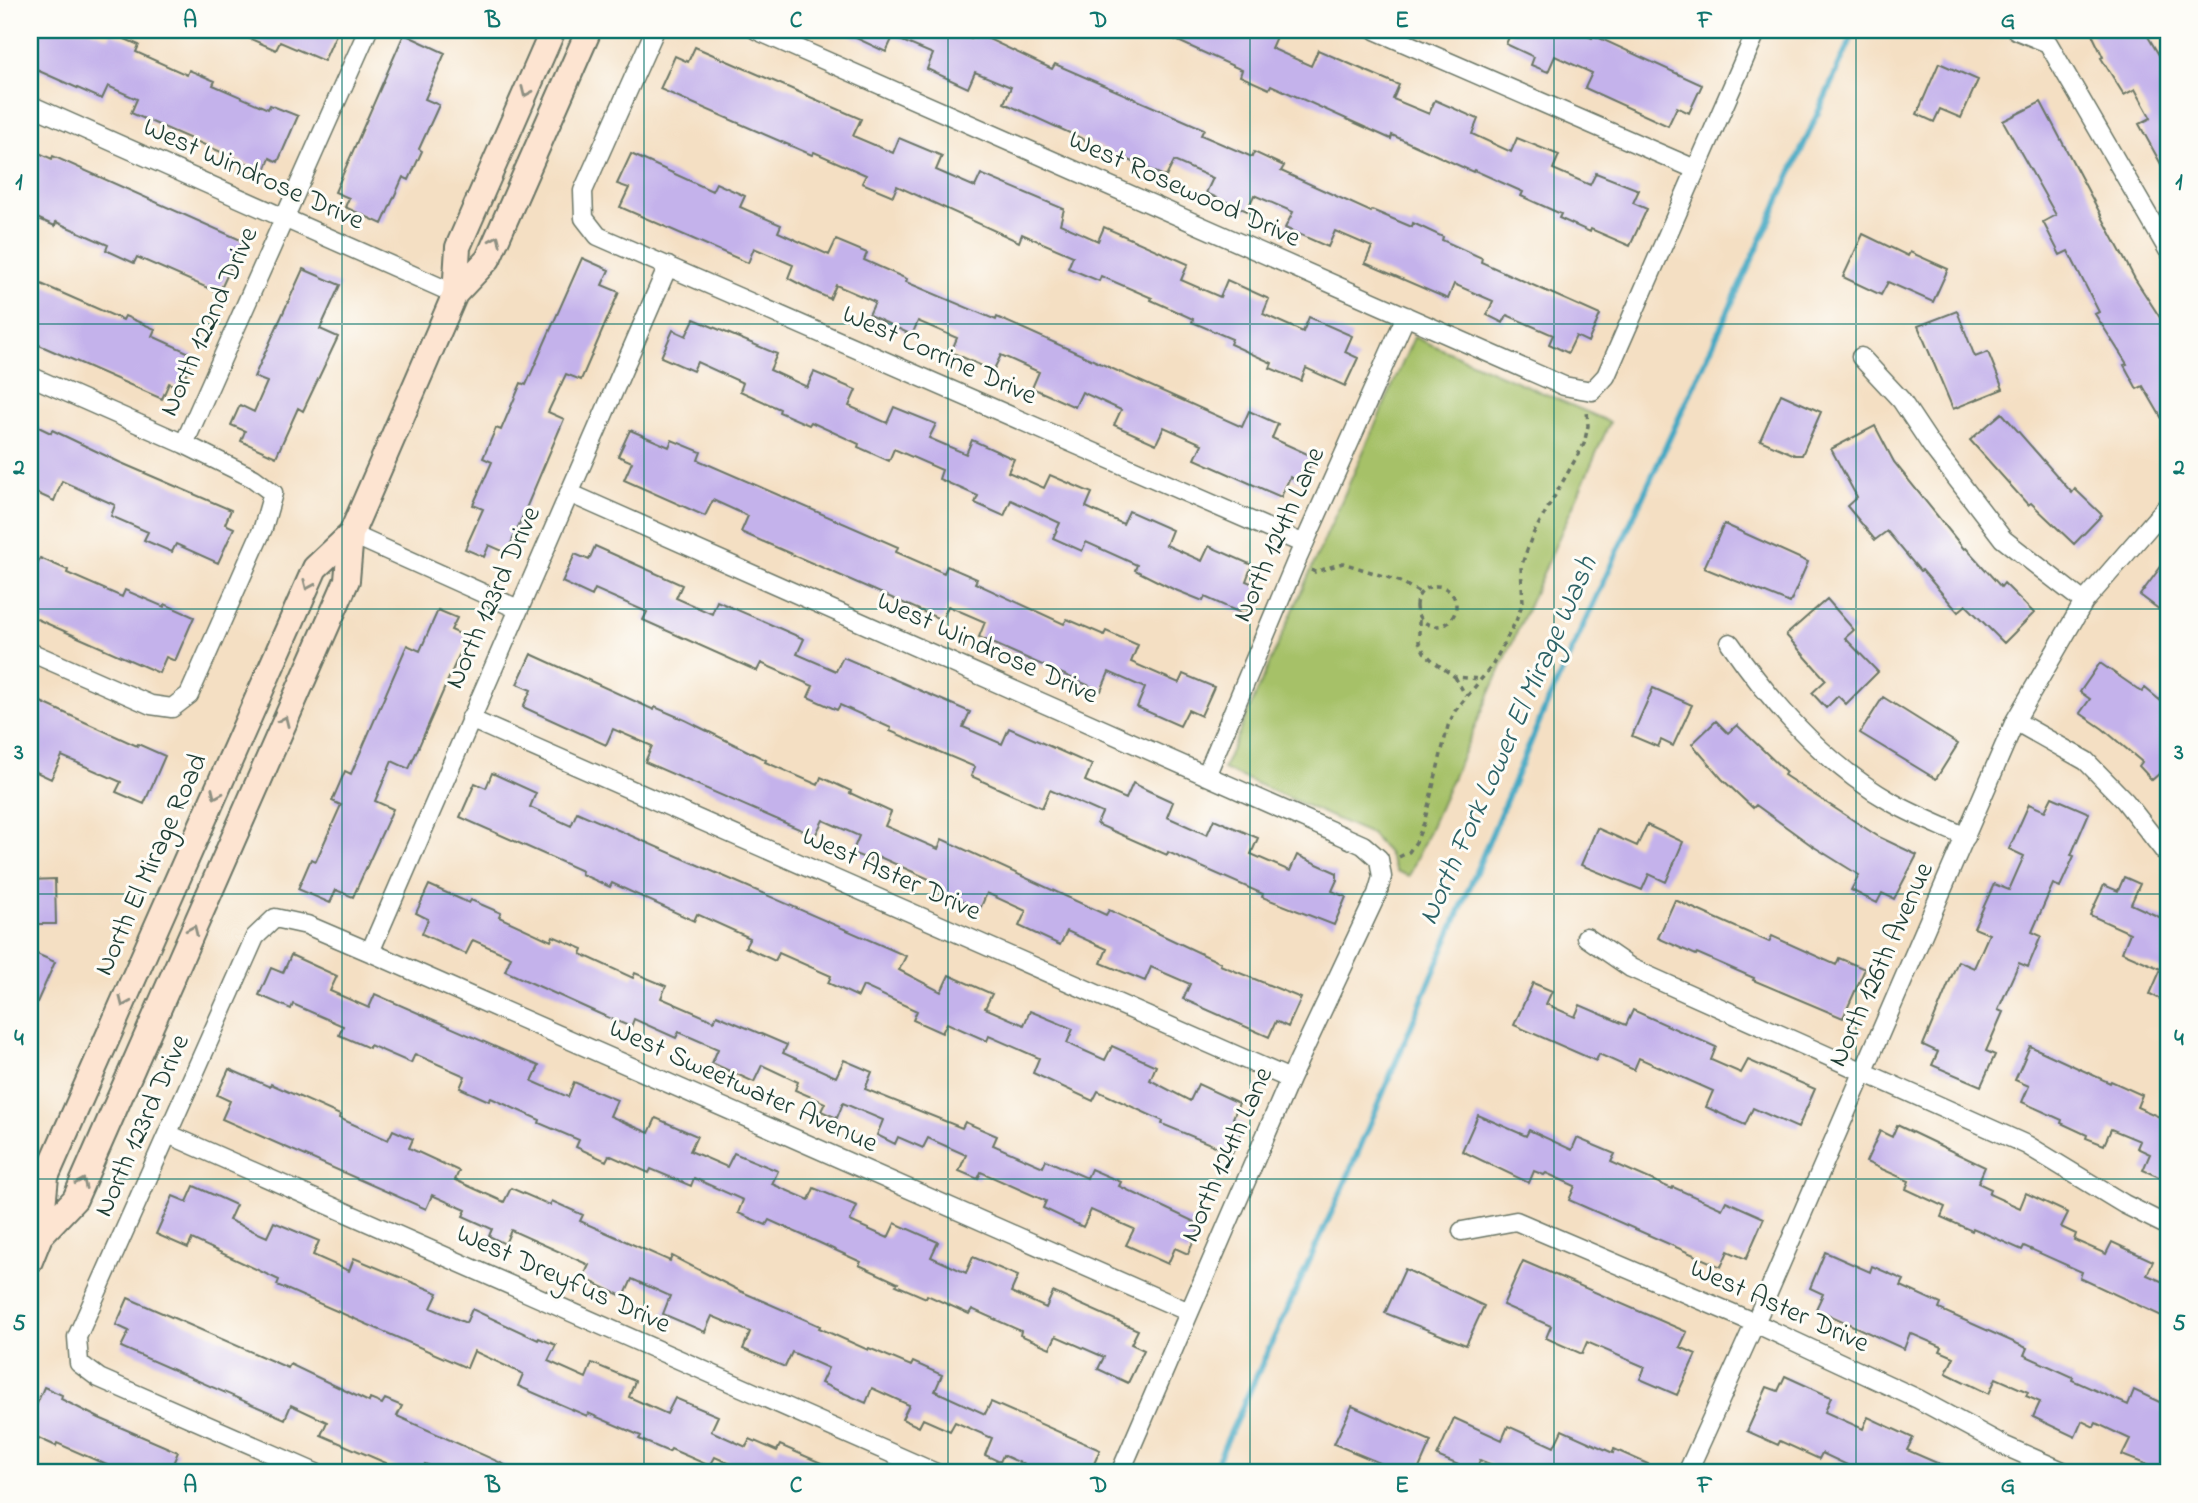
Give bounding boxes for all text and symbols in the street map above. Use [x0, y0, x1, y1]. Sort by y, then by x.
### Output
text: A [183, 5, 197, 38]
text: B [484, 5, 501, 38]
text: C [790, 5, 803, 38]
text: D [1090, 5, 1107, 38]
text: E [1395, 5, 1409, 38]
text: F [1697, 5, 1713, 38]
text: G [2001, 5, 2015, 38]
one-way arrow [520, 85, 534, 97]
street label: West Windrose Drive [136, 108, 371, 242]
street label: West Rosewood Drive [1061, 120, 1307, 260]
text: 1 [15, 167, 23, 200]
text: 1 [2175, 167, 2183, 200]
street label: North 122nd Drive [150, 220, 270, 423]
one-way arrow [488, 235, 502, 248]
street label: West Corrine Drive [835, 295, 1043, 417]
street label: North 124th Lane [1223, 440, 1337, 629]
text: 2 [12, 452, 25, 485]
text: 2 [2172, 452, 2185, 485]
street label: North 123rd Drive [435, 500, 553, 696]
water label: North Fork Lower El Mirage Wash [1408, 549, 1611, 932]
one-way arrow [302, 578, 316, 591]
street label: West Windrose Drive [870, 582, 1105, 716]
one-way arrow [276, 716, 290, 728]
text: 3 [13, 737, 24, 770]
text: 3 [2173, 737, 2184, 770]
street label: North El Mirage Road [85, 747, 220, 983]
one-way arrow [210, 786, 224, 799]
street label: West Aster Drive [795, 817, 988, 933]
street label: North 126th Avenue [1818, 856, 1946, 1074]
one-way arrow [185, 925, 199, 937]
one-way arrow [118, 994, 132, 1007]
street label: West Sweetwater Avenue [602, 1009, 884, 1165]
text: 4 [14, 1023, 24, 1056]
text: 4 [2174, 1023, 2184, 1056]
street label: North 123rd Drive [84, 1028, 202, 1224]
street label: North 124th Lane [1171, 1060, 1285, 1249]
one-way arrow [74, 1178, 88, 1190]
street label: West Dreyfus Drive [449, 1214, 677, 1346]
street label: West Aster Drive [1683, 1249, 1876, 1365]
text: 5 [12, 1308, 26, 1341]
text: 5 [2172, 1308, 2186, 1341]
text: A [183, 1470, 197, 1503]
text: B [484, 1470, 501, 1503]
text: C [790, 1470, 803, 1503]
text: D [1090, 1470, 1107, 1503]
text: E [1395, 1470, 1409, 1503]
text: F [1697, 1470, 1713, 1503]
text: G [2001, 1470, 2015, 1503]

